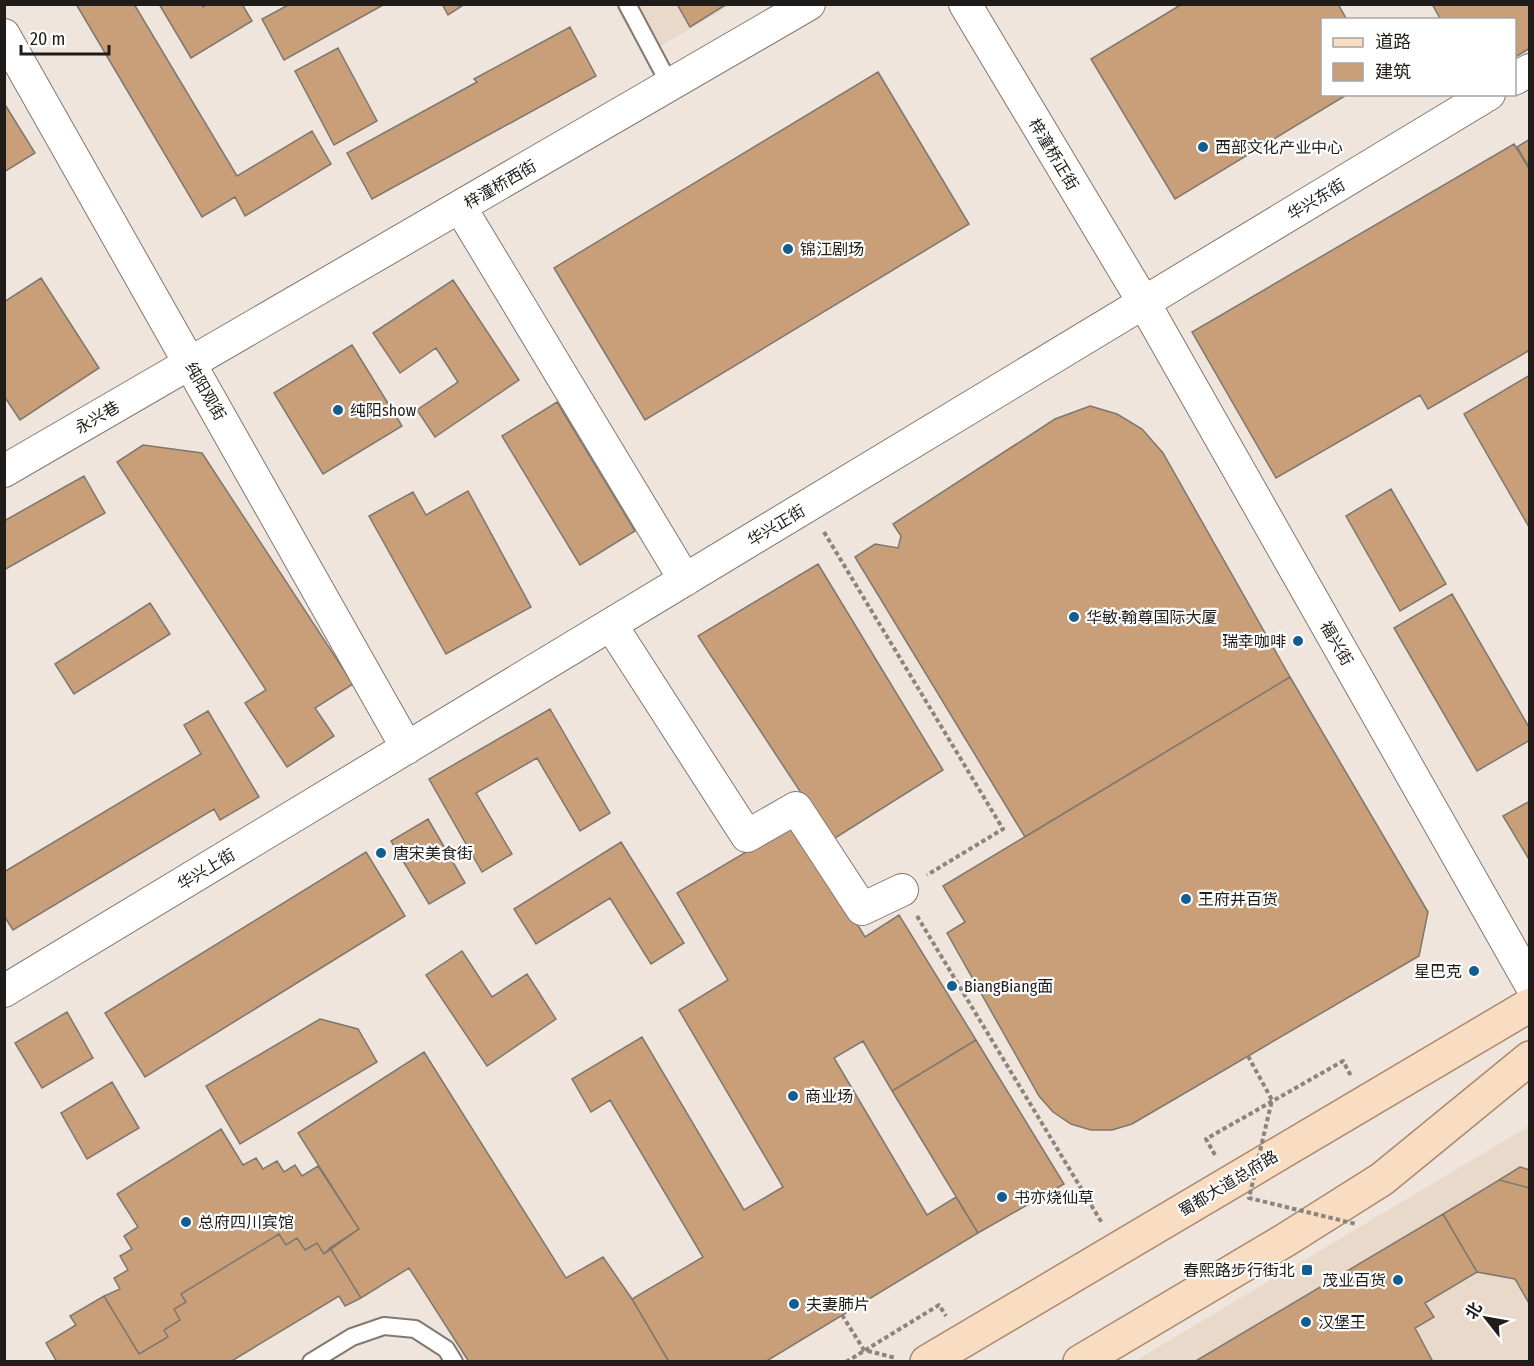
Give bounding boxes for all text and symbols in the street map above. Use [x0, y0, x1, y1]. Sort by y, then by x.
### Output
scale bar [21, 18, 110, 56]
legend [1321, 18, 1516, 96]
text: 20 m [30, 28, 65, 50]
text: 道路 [1375, 31, 1411, 53]
text: 建筑 [1375, 61, 1411, 83]
street label: 梓潼桥正街 [1025, 115, 1082, 193]
place label: 西部文化产业中心 [1215, 138, 1343, 157]
marker: 西部文化产业中心 [1196, 140, 1210, 154]
street label: 梓潼桥西街 [461, 156, 540, 213]
street label: 华兴东街 [1284, 175, 1349, 224]
place label: 锦江剧场 [800, 240, 864, 259]
marker: 锦江剧场 [781, 242, 795, 256]
street label: 纯阳观街 [181, 359, 230, 424]
street label: 永兴巷 [72, 397, 123, 438]
place label: 纯阳show [350, 401, 417, 420]
marker: 纯阳show [331, 403, 345, 417]
street label: 华兴正街 [744, 501, 809, 550]
place label: 华敏·翰尊国际大厦 [1086, 608, 1217, 627]
marker: 华敏·翰尊国际大厦 [1067, 610, 1081, 624]
street label: 福兴街 [1316, 618, 1357, 669]
place label: 瑞幸咖啡 [1222, 632, 1286, 651]
marker: 瑞幸咖啡 [1291, 634, 1305, 648]
place label: 唐宋美食街 [393, 844, 473, 863]
street label: 华兴上街 [174, 845, 239, 894]
marker: 唐宋美食街 [374, 846, 388, 860]
place label: 王府井百货 [1198, 890, 1278, 909]
marker: 王府井百货 [1179, 892, 1193, 906]
place label: 星巴克 [1414, 962, 1462, 981]
marker: 星巴克 [1467, 964, 1481, 978]
place label: BiangBiang面 [964, 977, 1053, 996]
marker: BiangBiang面 [945, 979, 959, 993]
place label: 商业场 [805, 1087, 853, 1106]
marker: 商业场 [786, 1089, 800, 1103]
street label: 蜀都大道总府路 [1175, 1146, 1281, 1220]
place label: 书亦烧仙草 [1014, 1188, 1094, 1207]
marker: 书亦烧仙草 [995, 1190, 1009, 1204]
place label: 总府四川宾馆 [198, 1213, 294, 1232]
marker: 总府四川宾馆 [179, 1215, 193, 1229]
place label: 春熙路步行街北 [1183, 1261, 1295, 1280]
marker: 春熙路步行街北 [1300, 1263, 1314, 1277]
place label: 茂业百货 [1322, 1271, 1386, 1290]
marker: 茂业百货 [1391, 1273, 1405, 1287]
north arrow [1456, 1288, 1516, 1348]
place label: 夫妻肺片 [806, 1295, 870, 1314]
marker: 夫妻肺片 [787, 1297, 801, 1311]
text: 北 [1461, 1299, 1486, 1322]
place label: 汉堡王 [1318, 1313, 1366, 1332]
marker: 汉堡王 [1299, 1315, 1313, 1329]

